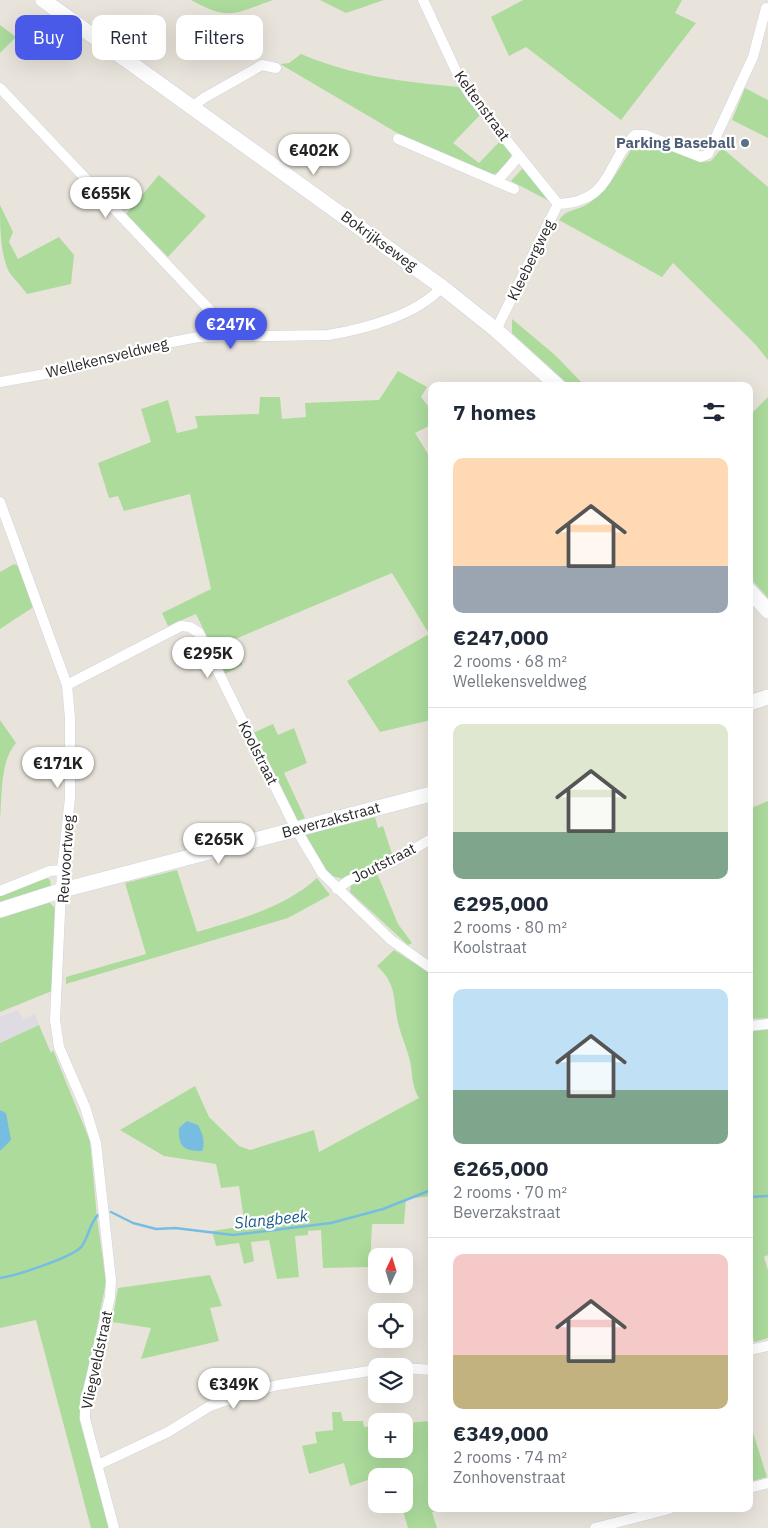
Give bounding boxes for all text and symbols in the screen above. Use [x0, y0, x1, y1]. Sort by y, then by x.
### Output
chip: Buy [15, 15, 82, 60]
chip: Rent [92, 15, 166, 60]
chip: Filters [176, 15, 263, 60]
street label: Keltenstraat [450, 67, 514, 145]
place label: Parking Baseball [616, 133, 735, 152]
pin: €402K [279, 134, 349, 176]
marker: Parking Baseball [739, 137, 751, 149]
text: €402K [289, 140, 339, 160]
pin: €655K [71, 176, 141, 219]
text: €655K [81, 183, 131, 203]
street label: Bokrijkseweg [337, 206, 421, 275]
street label: Kleebergweg [503, 216, 558, 303]
pin: €247K [196, 308, 266, 350]
text: €247K [206, 314, 256, 334]
street label: Wellekensveldweg [44, 333, 170, 382]
text: 7 homes [453, 398, 536, 426]
icon: filters [700, 398, 728, 426]
icon: home [546, 491, 636, 581]
text: €247,000 [453, 623, 548, 651]
pin: €295K [173, 636, 243, 679]
text: €295K [183, 643, 233, 663]
text: 2 rooms · 68 m² [453, 651, 567, 671]
text: Wellekensveldweg [453, 671, 586, 691]
street label: Koolstraat [234, 718, 283, 788]
pin: €171K [23, 746, 93, 789]
text: €171K [33, 753, 83, 773]
icon: home [546, 756, 636, 846]
street label: Beverzakstraat [280, 797, 382, 842]
street label: Reuvoortweg [53, 814, 78, 904]
pin: €265K [184, 822, 254, 865]
text: €265K [194, 829, 244, 849]
street label: Joutstraat [349, 838, 419, 887]
text: €295,000 [453, 889, 548, 917]
text: 2 rooms · 80 m² [453, 917, 567, 937]
text: Koolstraat [453, 937, 527, 957]
icon: home [546, 1021, 636, 1111]
text: €265,000 [453, 1154, 548, 1182]
text: 2 rooms · 70 m² [453, 1182, 567, 1202]
text: Beverzakstraat [453, 1202, 561, 1222]
water label: Slangbeek [233, 1205, 309, 1233]
north arrow [368, 1248, 412, 1292]
map controls [368, 1248, 413, 1513]
icon: home [546, 1286, 636, 1376]
button: locate [368, 1303, 413, 1348]
street label: Vliegveldstraat [77, 1309, 116, 1411]
button: layers [368, 1358, 413, 1403]
pin: €349K [199, 1368, 269, 1410]
text: €349K [209, 1374, 259, 1394]
button: + [368, 1413, 413, 1458]
text: €349,000 [453, 1419, 548, 1447]
text: 2 rooms · 74 m² [453, 1447, 567, 1467]
text: Zonhovenstraat [453, 1467, 566, 1487]
button: − [368, 1468, 413, 1513]

